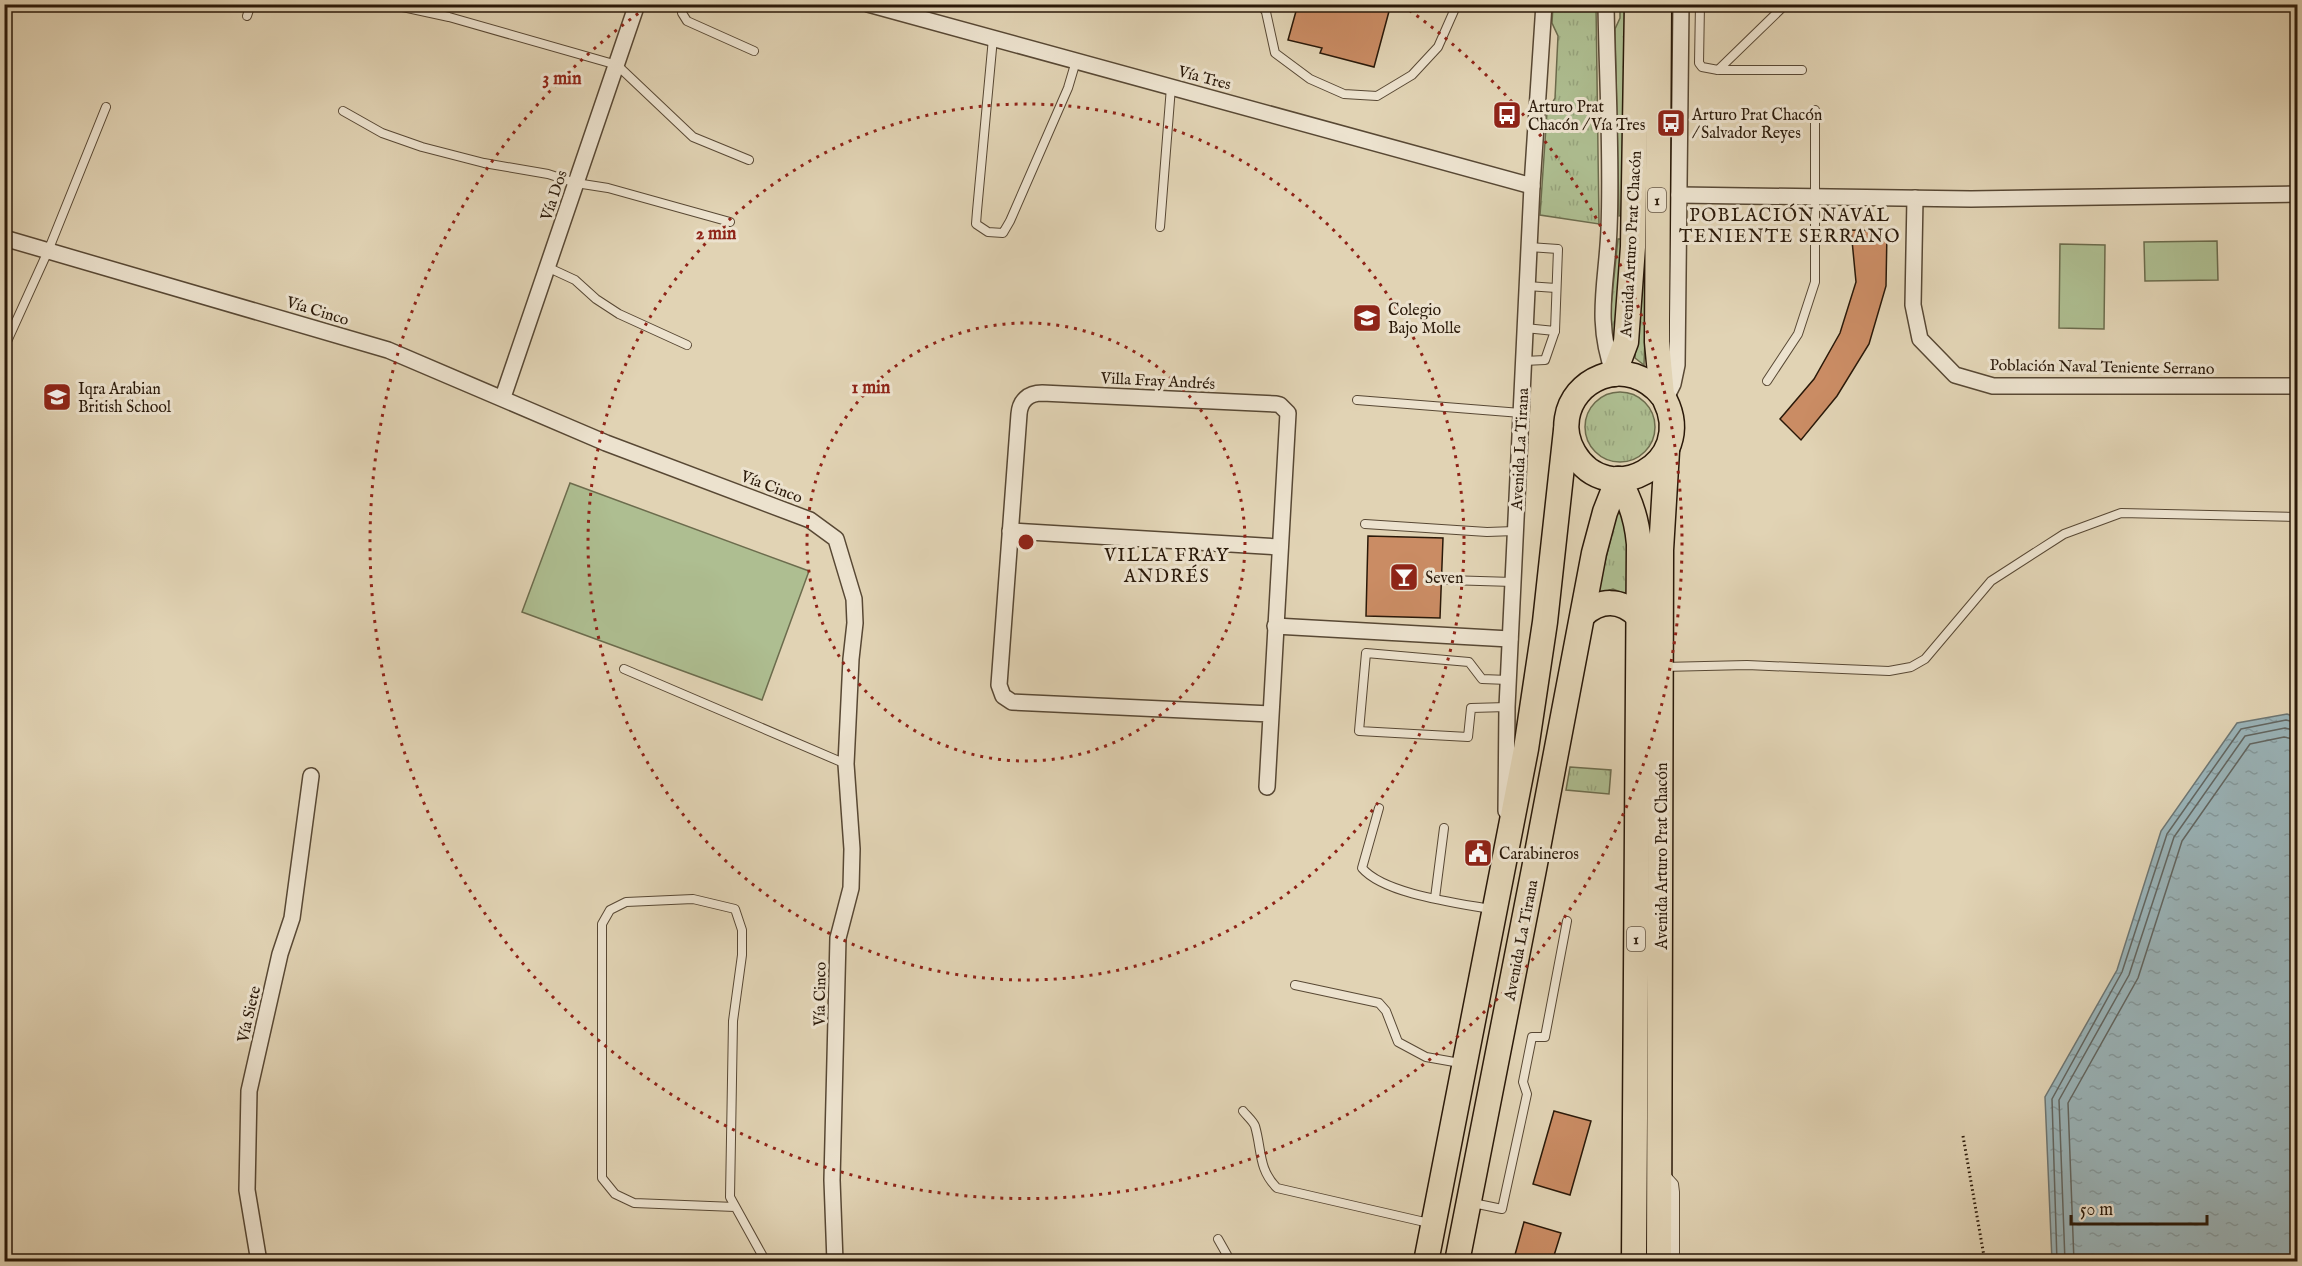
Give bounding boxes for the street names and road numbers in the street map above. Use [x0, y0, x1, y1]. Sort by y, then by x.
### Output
street label: Vía Tres [1175, 62, 1234, 96]
street label: Avenida Arturo Prat Chacón [1617, 150, 1647, 339]
street label: Vía Dos [537, 168, 573, 224]
road number: 1 [1648, 188, 1666, 212]
street label: Vía Cinco [283, 293, 352, 331]
street label: Población Naval Teniente Serrano [1989, 356, 2215, 380]
street label: Villa Fray Andrés [1099, 369, 1216, 395]
street label: Avenida La Tirana [1508, 387, 1534, 512]
street label: Vía Cinco [737, 467, 805, 509]
street label: Avenida Arturo Prat Chacón [1653, 762, 1673, 950]
street label: Avenida La Tirana [1500, 878, 1543, 1003]
road number: 1 [1627, 927, 1645, 951]
street label: Vía Cinco [810, 961, 832, 1027]
street label: Vía Siete [234, 984, 266, 1046]

